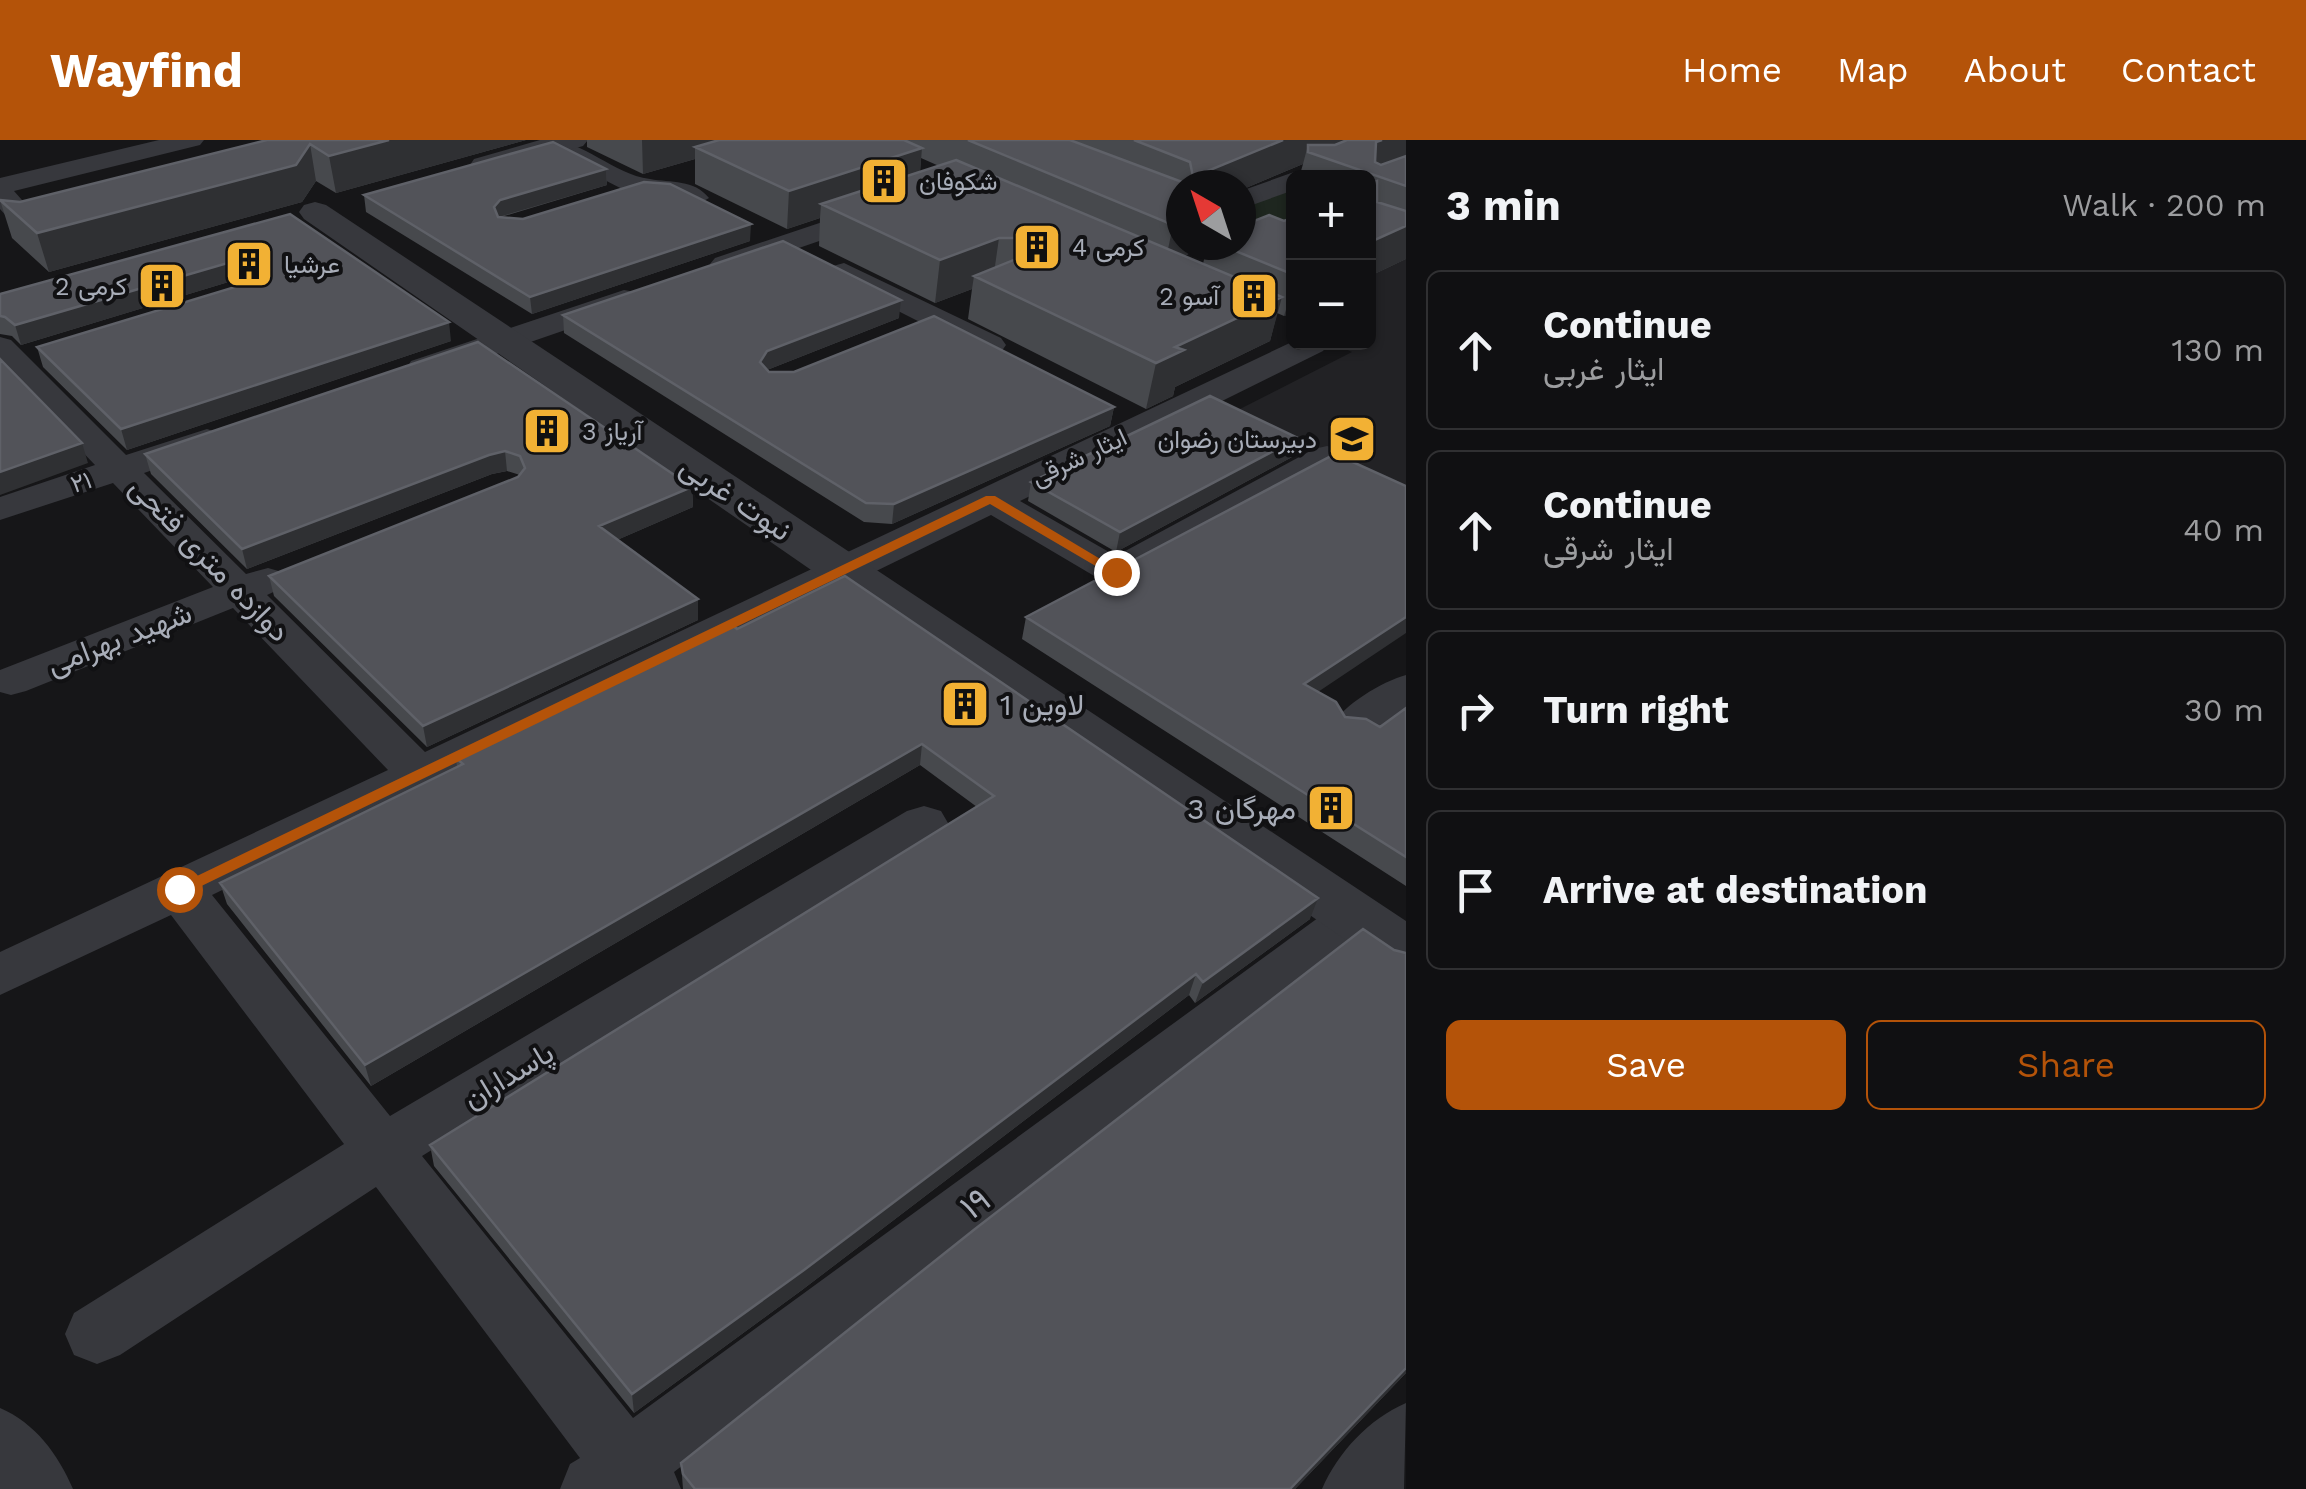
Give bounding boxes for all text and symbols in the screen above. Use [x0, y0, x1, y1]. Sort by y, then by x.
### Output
text: Wayfind [50, 42, 243, 99]
text: Home [1682, 49, 1782, 91]
text: Map [1837, 49, 1909, 91]
text: About [1964, 49, 2066, 91]
text: Contact [2121, 49, 2256, 91]
building icon: شکوفان [858, 155, 910, 207]
place label: شکوفان [919, 167, 998, 197]
north arrow [1166, 170, 1256, 260]
map controls [1286, 170, 1376, 350]
button: + [1286, 170, 1376, 260]
text: 3 min [1446, 181, 1561, 230]
text: Walk · 200 m [2062, 186, 2266, 224]
building icon: کرمی 4 [1011, 221, 1063, 273]
place label: کرمی 4 [1072, 233, 1145, 263]
building icon: عرشیا [223, 238, 275, 290]
place label: عرشیا [284, 250, 340, 280]
building icon: کرمی 2 [136, 260, 188, 312]
button: − [1286, 260, 1376, 350]
building icon: آسو 2 [1228, 270, 1280, 322]
place label: کرمی 2 [55, 272, 127, 302]
place label: آسو 2 [1159, 282, 1221, 312]
text: Continue [1543, 303, 1712, 347]
icon: ahead [1448, 323, 1503, 378]
text: 130 m [2172, 331, 2264, 369]
text: ایثار غربی [1543, 350, 1664, 388]
building icon: آریاز 3 [521, 405, 573, 457]
school or university icon: دبیرستان رضوان [1326, 413, 1378, 465]
place label: آریاز 3 [582, 417, 645, 447]
street label: ایثار شرقی [1027, 422, 1132, 493]
place label: دبیرستان رضوان [1157, 425, 1317, 455]
street label: نبوت غربی [673, 448, 798, 549]
street label: ۲۱ [67, 465, 95, 499]
street label: دوازده متری فتحی [122, 469, 297, 649]
text: Continue [1543, 483, 1712, 527]
icon: ahead [1448, 503, 1503, 558]
text: 40 m [2183, 511, 2264, 549]
text: ایثار شرقی [1543, 530, 1674, 568]
route end [1094, 550, 1140, 596]
street label: شهید بهرامی [42, 594, 197, 683]
building icon: لاوین 1 [939, 678, 991, 730]
icon: right [1448, 683, 1503, 738]
place label: لاوین 1 [1000, 687, 1084, 723]
text: Turn right [1543, 688, 1729, 732]
text: 30 m [2184, 691, 2264, 729]
building icon: مهرگان 3 [1305, 782, 1357, 834]
place label: مهرگان 3 [1187, 791, 1296, 827]
icon: arrive [1448, 863, 1503, 918]
route start [157, 867, 203, 913]
text: Arrive at destination [1543, 868, 1928, 912]
button: Save [1446, 1020, 1846, 1110]
button: Share [1866, 1020, 2266, 1110]
street label: پاسداران [456, 1034, 561, 1118]
street label: ۱۹ [952, 1178, 998, 1228]

